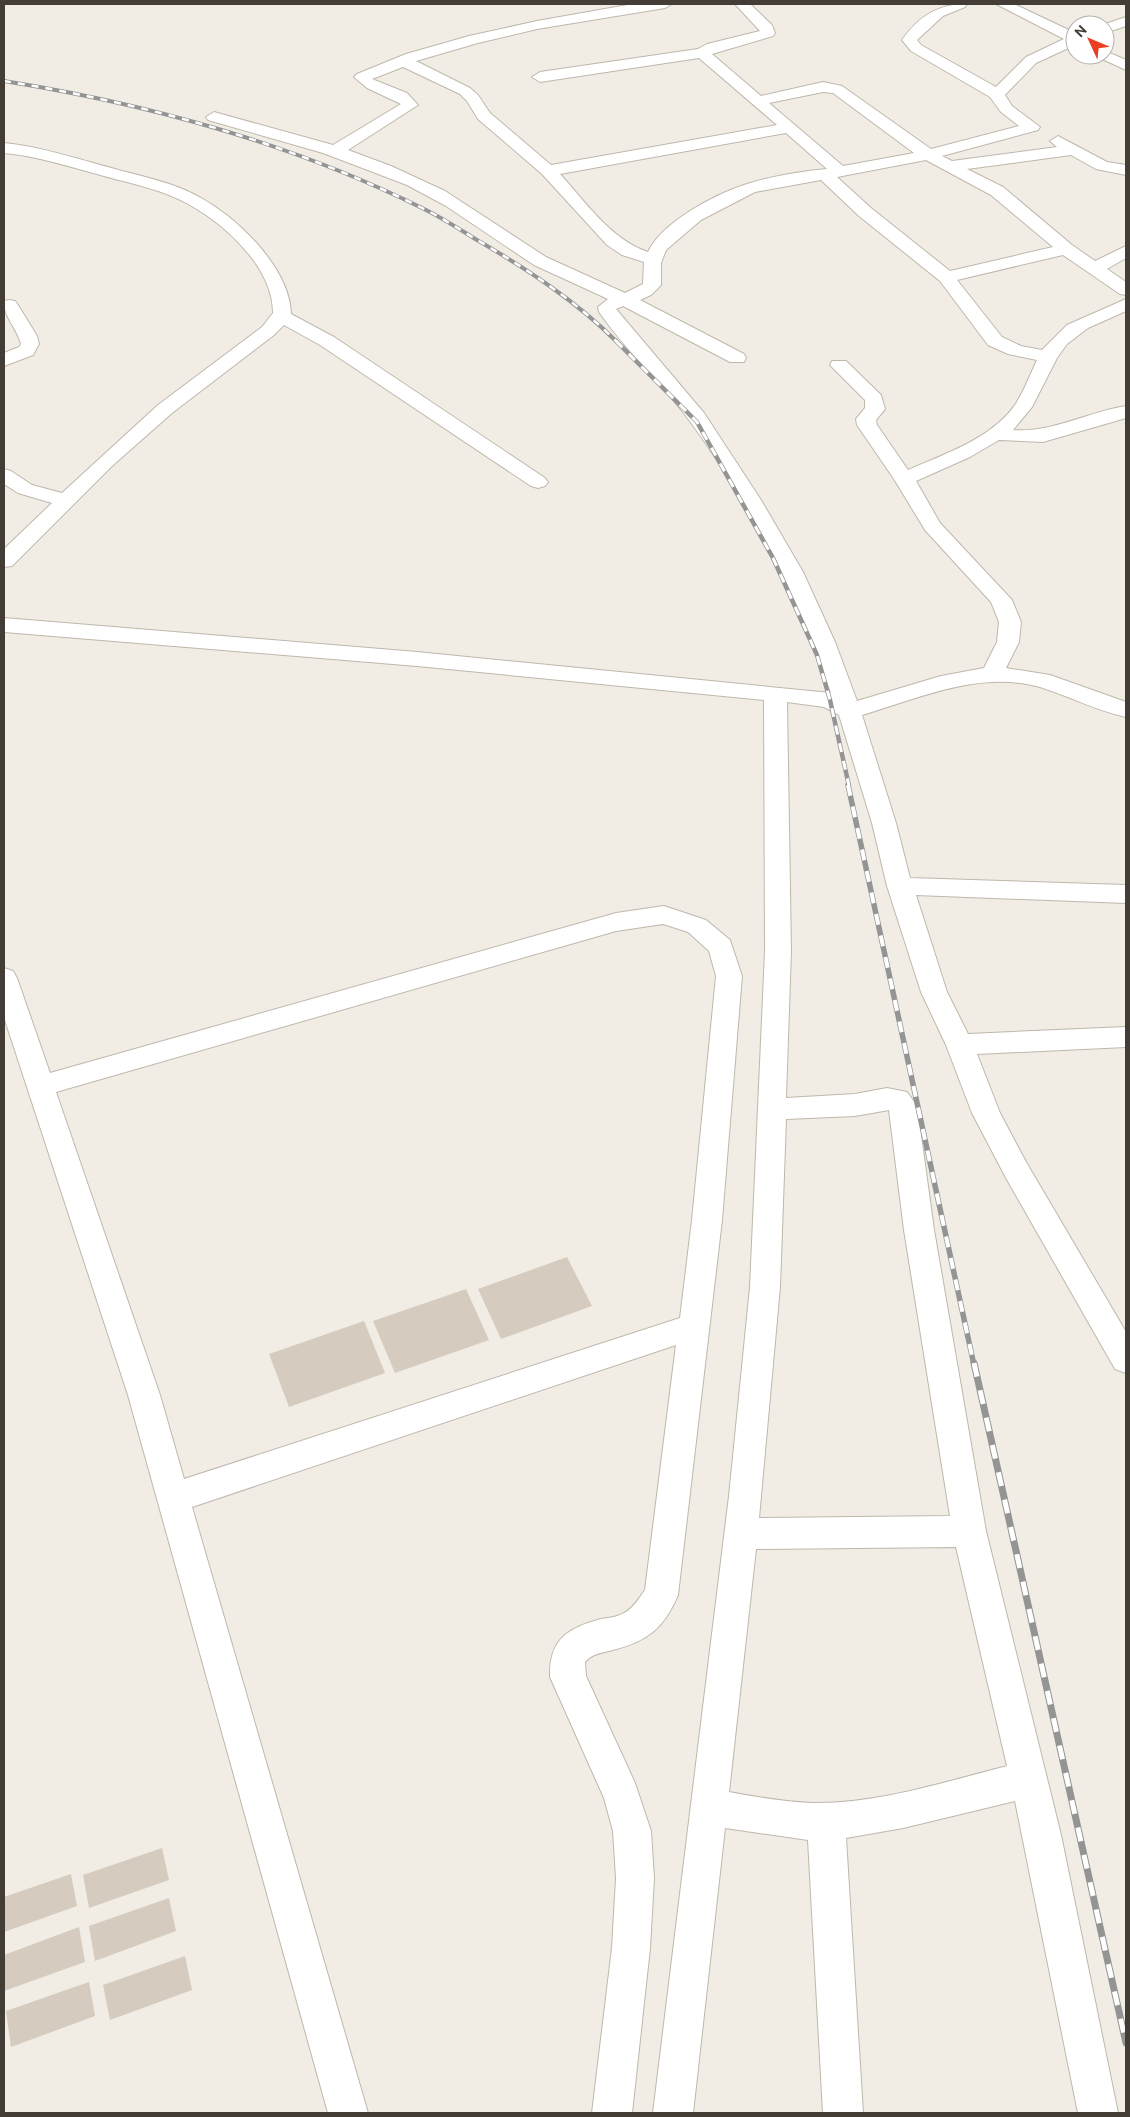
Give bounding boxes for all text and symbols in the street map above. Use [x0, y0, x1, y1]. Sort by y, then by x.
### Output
north arrow [1065, 15, 1115, 65]
text: N [1071, 22, 1090, 40]

